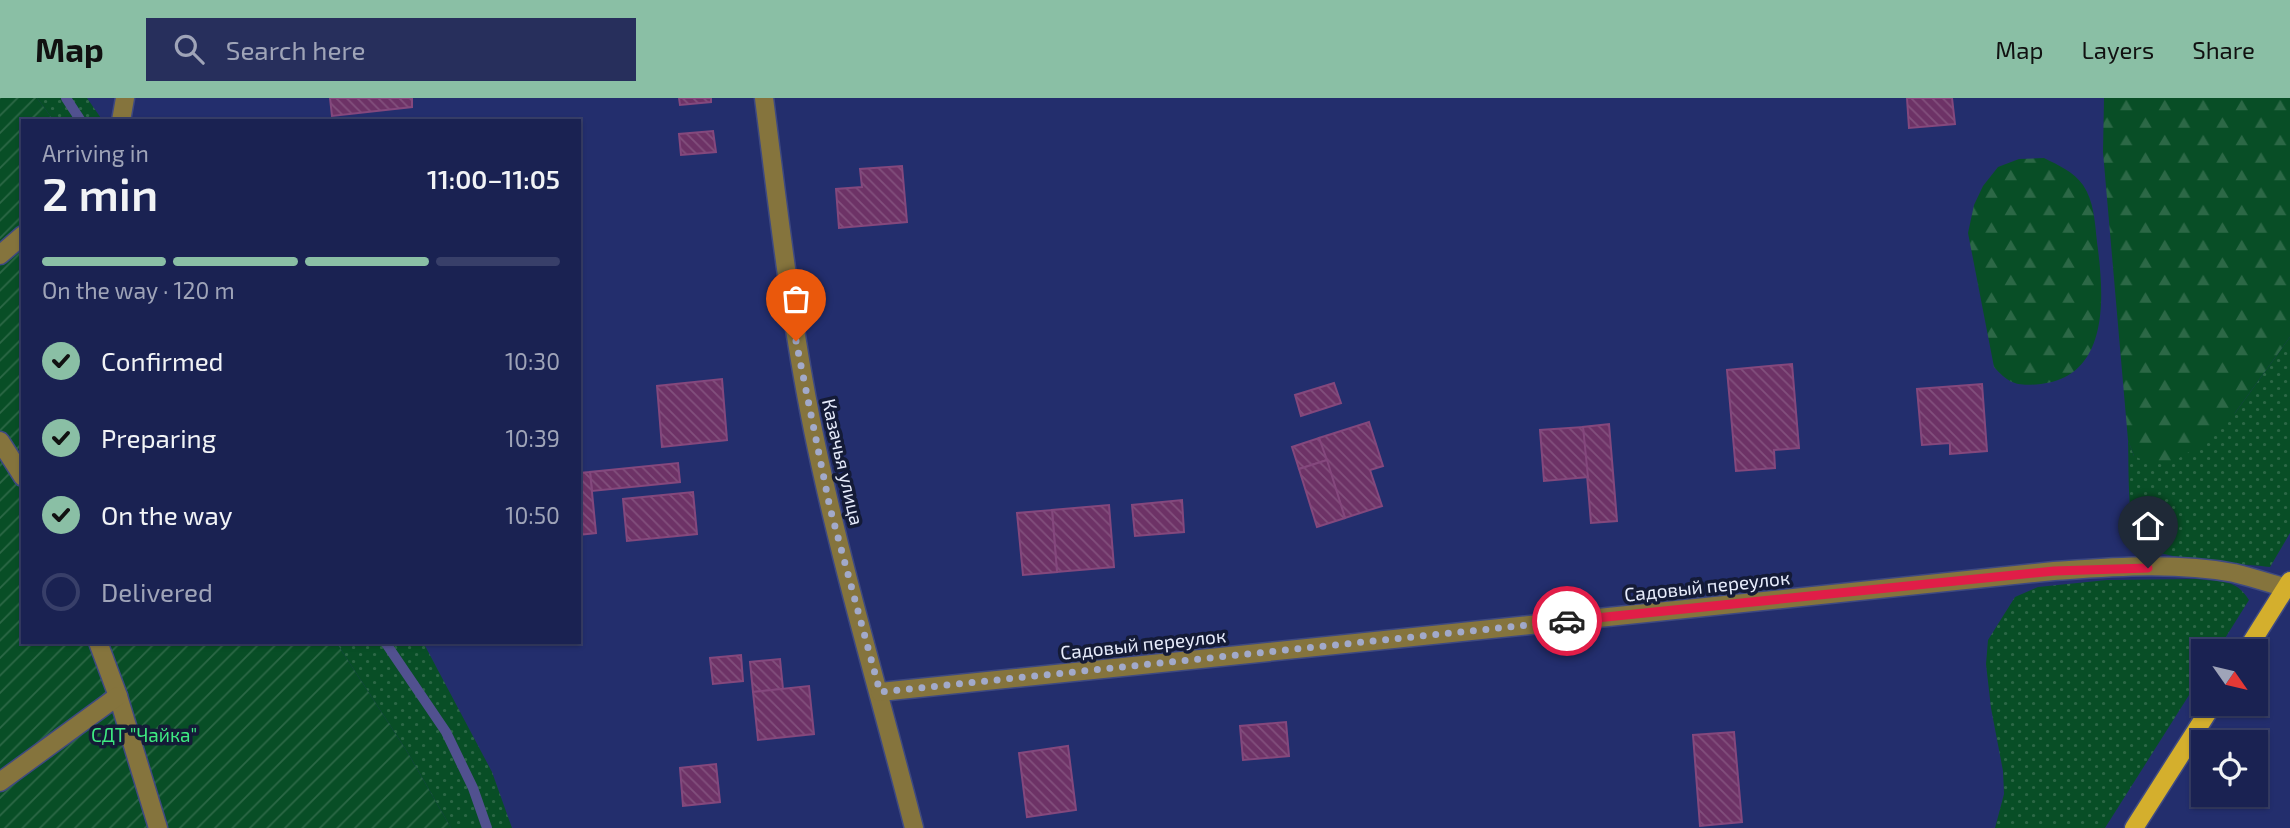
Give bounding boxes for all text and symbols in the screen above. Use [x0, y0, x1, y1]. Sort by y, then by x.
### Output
search box [146, 18, 636, 81]
text: Map [35, 29, 104, 69]
icon: search [170, 30, 208, 68]
text: Search here [226, 34, 365, 65]
text: Map [1995, 35, 2043, 64]
text: Layers [2081, 35, 2154, 64]
text: Share [2192, 35, 2255, 64]
text: Arriving in [42, 139, 149, 167]
text: 11:00–11:05 [427, 163, 560, 194]
text: 2 min [42, 165, 158, 220]
pin [766, 269, 826, 341]
text: On the way · 120 m [42, 276, 235, 304]
icon: bag [777, 280, 815, 318]
icon: check [42, 342, 80, 380]
text: Confirmed [101, 345, 224, 376]
text: 10:30 [505, 347, 560, 375]
street label: Казачья улица [817, 396, 869, 528]
icon: check [42, 419, 80, 457]
text: Preparing [101, 422, 216, 453]
text: 10:39 [506, 424, 560, 452]
icon: check [42, 496, 80, 534]
pin [2118, 496, 2178, 568]
text: On the way [101, 499, 232, 530]
text: 10:50 [505, 501, 560, 529]
icon: home [2129, 507, 2167, 545]
street label: Садовый переулок [1623, 565, 1791, 607]
text: Delivered [101, 576, 213, 607]
courier [1532, 586, 1602, 656]
icon: car [1548, 602, 1586, 640]
street label: Садовый переулок [1059, 623, 1227, 665]
north arrow [2191, 639, 2268, 716]
map controls [2191, 639, 2268, 807]
park label: СДТ "Чайка" [91, 723, 197, 746]
button: locate [2191, 730, 2268, 807]

